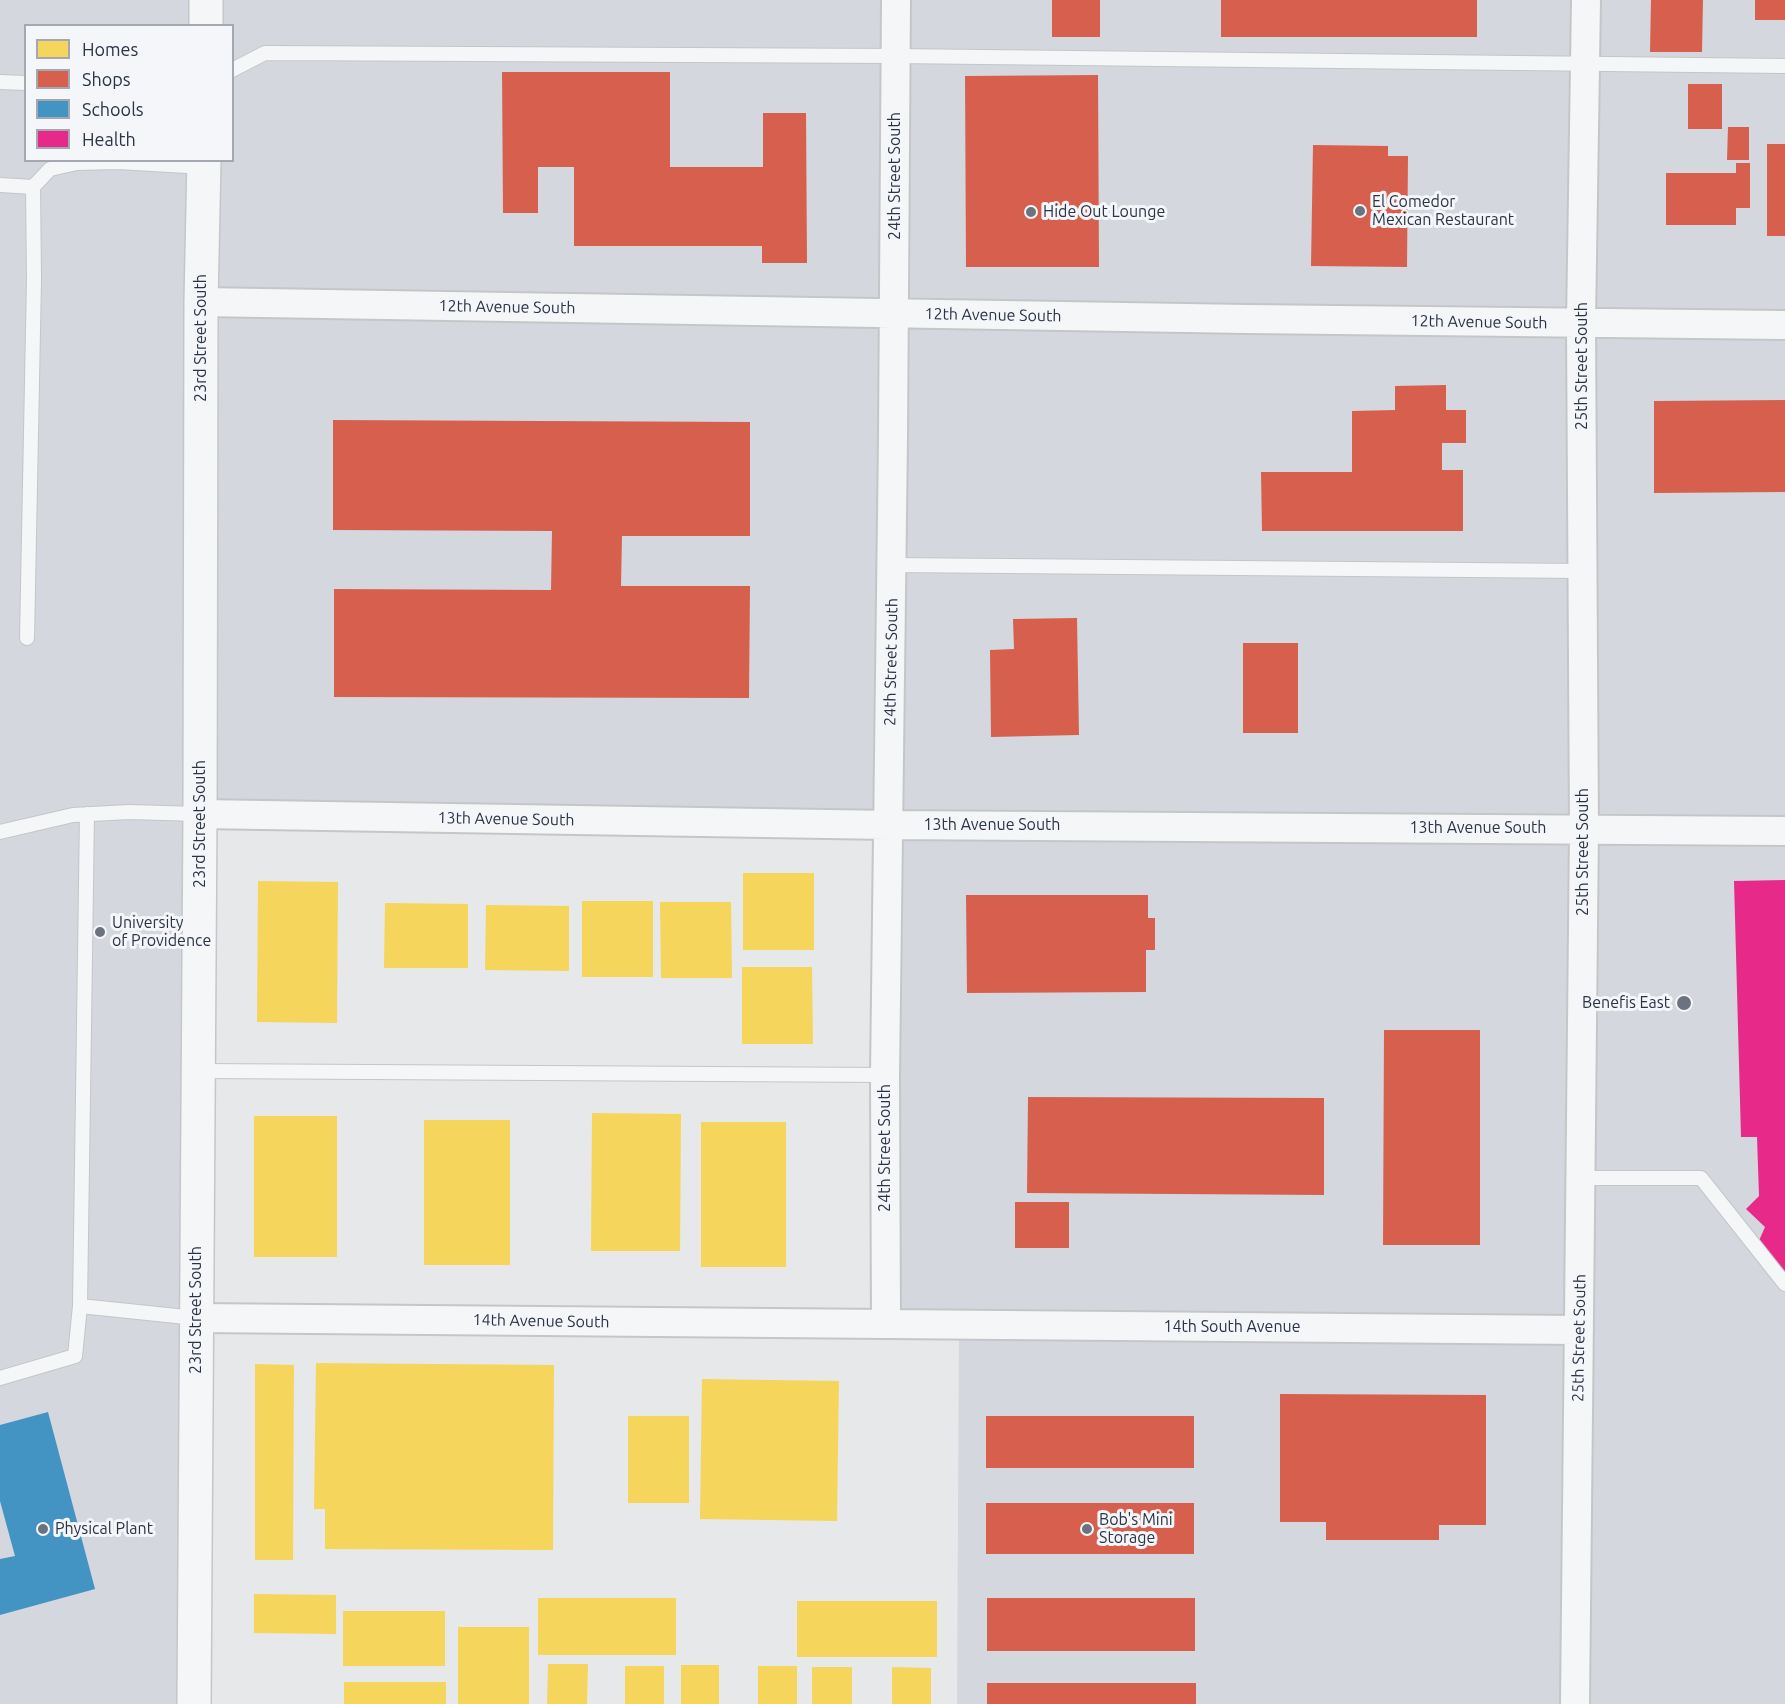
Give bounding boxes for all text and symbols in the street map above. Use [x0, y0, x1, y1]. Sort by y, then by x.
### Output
legend [24, 24, 234, 162]
text: Homes [82, 39, 138, 59]
text: Shops [82, 69, 131, 89]
text: Schools [82, 99, 144, 119]
street label: 24th Street South [885, 112, 905, 240]
text: Health [82, 129, 136, 149]
place label: El Comedor Mexican Restaurant [1372, 192, 1514, 230]
place label: Hide Out Lounge [1043, 202, 1165, 222]
marker: El Comedor Mexican Restaurant [1353, 204, 1367, 218]
marker: Hide Out Lounge [1024, 205, 1038, 219]
street label: 23rd Street South [191, 274, 211, 402]
street label: 12th Avenue South [438, 296, 576, 318]
street label: 25th Street South [1572, 302, 1592, 430]
street label: 12th Avenue South [924, 304, 1062, 326]
street label: 12th Avenue South [1410, 311, 1548, 333]
street label: 24th Street South [880, 598, 902, 726]
street label: 23rd Street South [190, 760, 210, 888]
street label: 25th Street South [1573, 788, 1593, 916]
street label: 13th Avenue South [437, 808, 575, 830]
street label: 13th Avenue South [923, 815, 1061, 835]
street label: 13th Avenue South [1409, 818, 1547, 838]
place label: University of Providence [112, 913, 211, 951]
marker: University of Providence [93, 925, 107, 939]
place label: Benefis East [1582, 993, 1670, 1013]
marker: Benefis East [1675, 994, 1693, 1012]
street label: 24th Street South [875, 1084, 895, 1212]
street label: 23rd Street South [186, 1246, 206, 1374]
street label: 25th Street South [1568, 1274, 1590, 1402]
street label: 14th Avenue South [472, 1310, 610, 1332]
street label: 14th South Avenue [1163, 1317, 1301, 1337]
place label: Bob's Mini Storage [1099, 1510, 1173, 1548]
place label: Physical Plant [55, 1519, 153, 1539]
marker: Physical Plant [36, 1522, 50, 1536]
marker: Bob's Mini Storage [1080, 1522, 1094, 1536]

